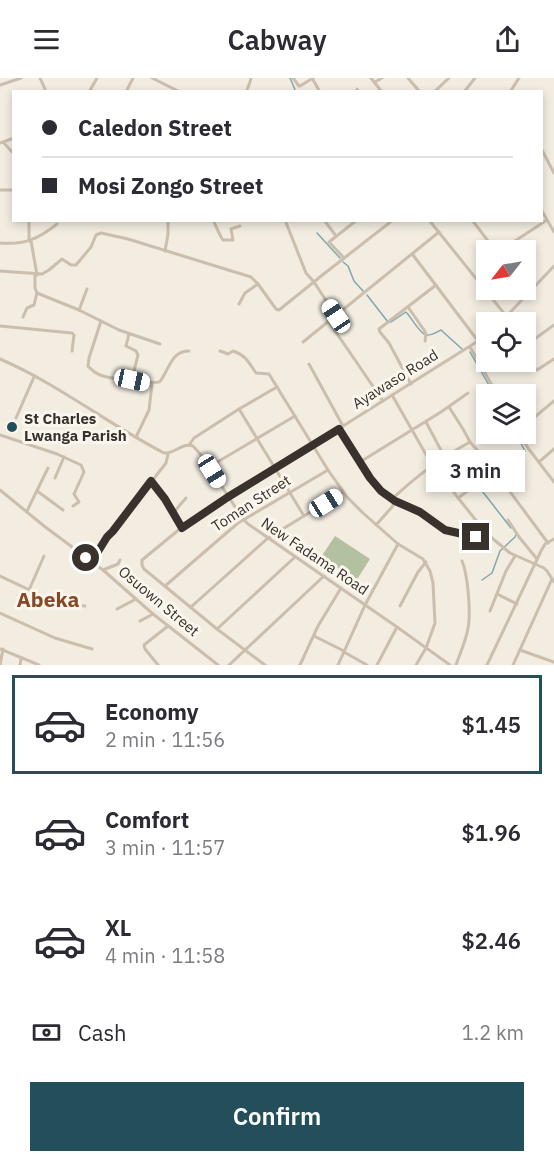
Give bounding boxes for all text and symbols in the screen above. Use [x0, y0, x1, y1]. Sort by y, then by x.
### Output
text: Cabway [227, 22, 327, 57]
icon: menu [30, 23, 63, 56]
icon: share [491, 23, 524, 56]
text: Caledon Street [78, 113, 232, 142]
text: Mosi Zongo Street [78, 171, 263, 200]
north arrow [476, 240, 536, 300]
map controls [476, 240, 536, 444]
car [318, 296, 354, 336]
button: locate [476, 312, 536, 372]
street label: Ayawaso Road [349, 345, 441, 413]
car [113, 367, 151, 393]
button: layers [476, 384, 536, 444]
place label: St Charles Lwanga Parish [24, 409, 127, 445]
marker: St Charles Lwanga Parish [5, 420, 19, 434]
callout: 3 min [426, 450, 526, 492]
car [195, 451, 229, 491]
text: 3 min [450, 457, 501, 484]
street label: Toman Street [208, 470, 294, 536]
car [306, 486, 346, 520]
street label: New Fadama Road [258, 513, 372, 599]
route end [462, 523, 489, 550]
route start [72, 544, 99, 571]
street label: Osuown Street [115, 562, 203, 640]
district label: Abeka [16, 585, 80, 613]
text: Economy [105, 697, 199, 726]
icon: car [33, 698, 87, 752]
text: $1.45 [462, 710, 521, 739]
text: 2 min · 11:56 [105, 726, 225, 753]
text: Comfort [105, 805, 189, 834]
icon: car [33, 806, 87, 860]
text: $1.96 [462, 818, 521, 847]
text: 3 min · 11:57 [105, 834, 225, 861]
text: XL [105, 913, 131, 942]
icon: car [33, 914, 87, 968]
text: $2.46 [462, 926, 521, 955]
text: 4 min · 11:58 [105, 942, 225, 969]
icon: cash [30, 1016, 63, 1049]
text: Cash [78, 1018, 127, 1047]
text: 1.2 km [462, 1019, 524, 1046]
button: Confirm [30, 1082, 524, 1151]

